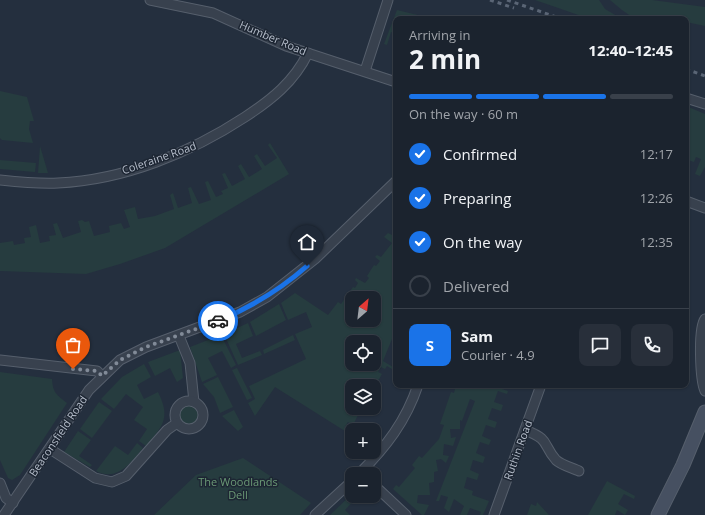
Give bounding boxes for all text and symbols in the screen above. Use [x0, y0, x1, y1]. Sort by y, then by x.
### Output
street label: Humber Road [237, 17, 309, 58]
text: Arriving in [409, 26, 471, 44]
text: 12:40–12:45 [588, 40, 673, 60]
text: 2 min [409, 41, 481, 77]
text: On the way · 60 m [409, 105, 518, 123]
street label: Coleraine Road [120, 138, 198, 177]
icon: check [409, 143, 431, 165]
text: Confirmed [443, 144, 517, 164]
text: 12:17 [640, 145, 673, 163]
icon: check [409, 187, 431, 209]
text: Preparing [443, 188, 511, 208]
text: 12:26 [640, 189, 673, 207]
pin [290, 225, 324, 266]
icon: home [296, 231, 318, 253]
icon: check [409, 231, 431, 253]
text: On the way [443, 232, 522, 252]
text: 12:35 [640, 233, 673, 251]
text: Delivered [443, 276, 510, 296]
north arrow [345, 291, 381, 327]
map controls [345, 291, 381, 503]
courier [198, 301, 238, 341]
icon: car [207, 310, 229, 332]
button: chat [579, 324, 621, 366]
button: phone [631, 324, 673, 366]
text: Sam [461, 326, 493, 346]
pin [56, 328, 90, 369]
icon: bag [62, 334, 84, 356]
button: locate [345, 335, 381, 371]
text: S [426, 335, 434, 355]
text: Courier · 4.9 [461, 346, 535, 364]
button: layers [345, 379, 381, 415]
street label: Beaconsfield Road [25, 392, 90, 479]
street label: Ruthin Road [500, 418, 535, 482]
button: + [345, 423, 381, 459]
button: − [345, 467, 381, 503]
park label: The Woodlands Dell [198, 474, 278, 502]

